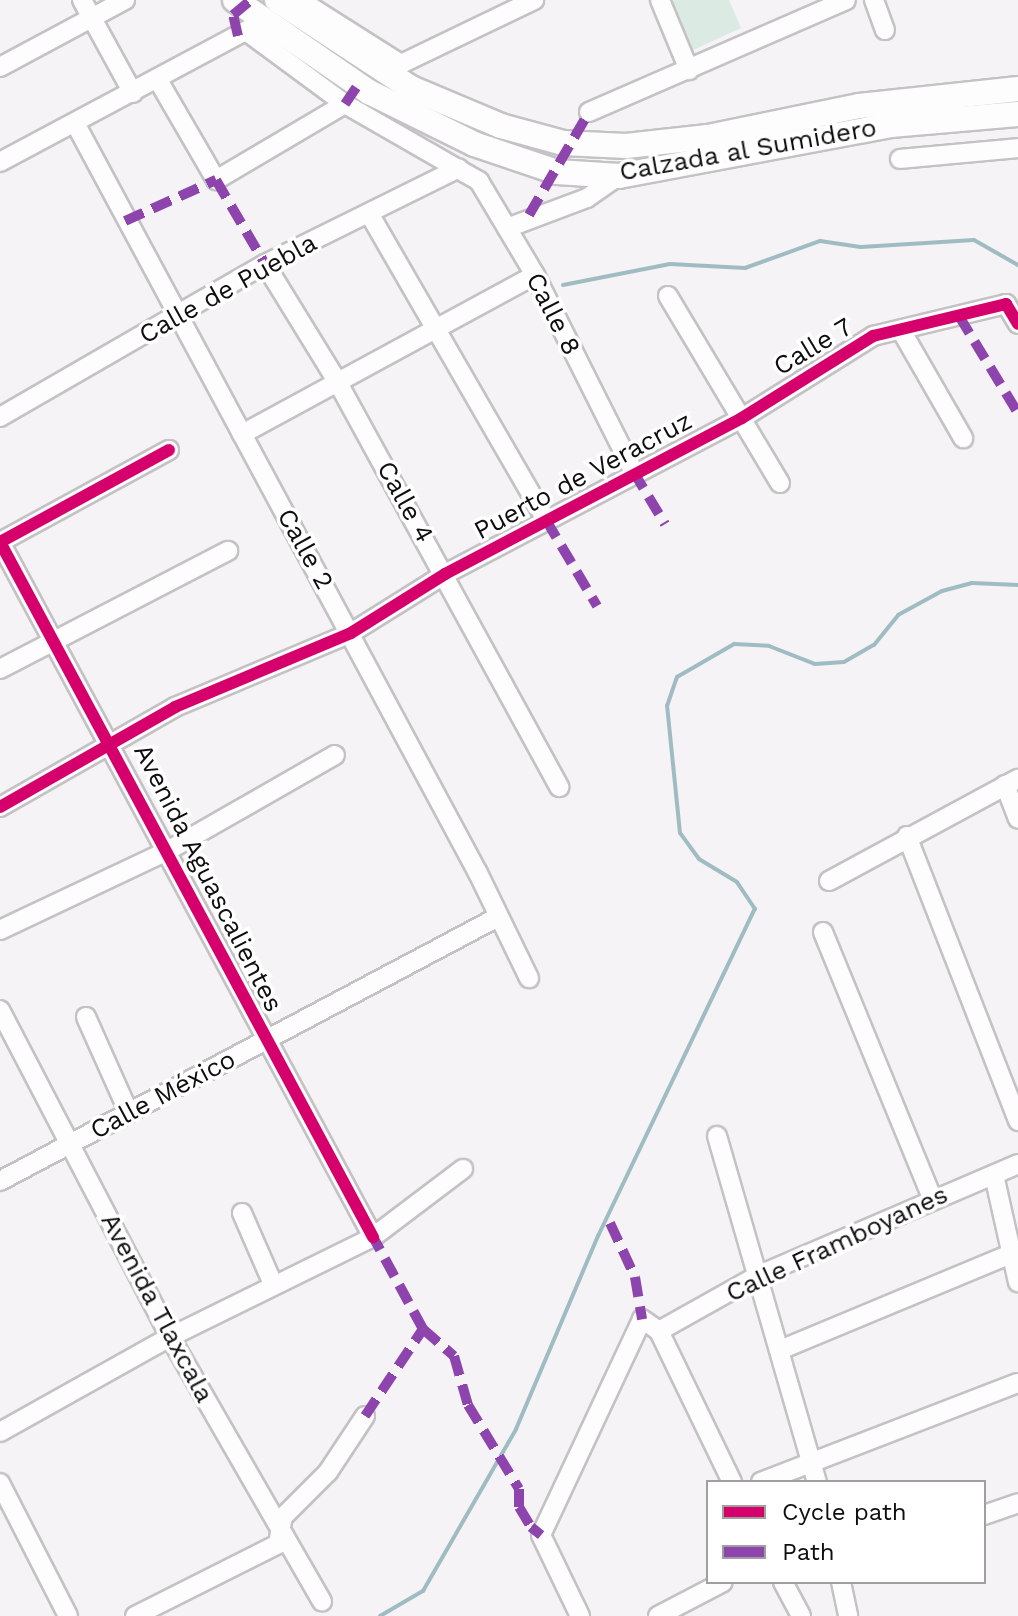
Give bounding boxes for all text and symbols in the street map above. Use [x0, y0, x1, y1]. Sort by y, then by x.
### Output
street label: Calzada al Sumidero [616, 112, 880, 188]
street label: Calle de Puebla [134, 227, 322, 351]
street label: Calle 8 [519, 268, 587, 360]
street label: Calle 7 [768, 311, 858, 383]
street label: Puerto de Veracruz [468, 405, 698, 547]
street label: Calle 4 [370, 456, 440, 548]
street label: Calle 2 [270, 503, 340, 595]
street label: Avenida Aguascalientes [126, 738, 290, 1018]
street label: Calle México [85, 1044, 241, 1146]
street label: Calle Framboyanes [721, 1179, 953, 1309]
street label: Avenida Tlaxcala [94, 1208, 220, 1408]
legend [706, 1480, 986, 1584]
text: Cycle path [782, 1498, 907, 1526]
text: Path [782, 1538, 835, 1566]

